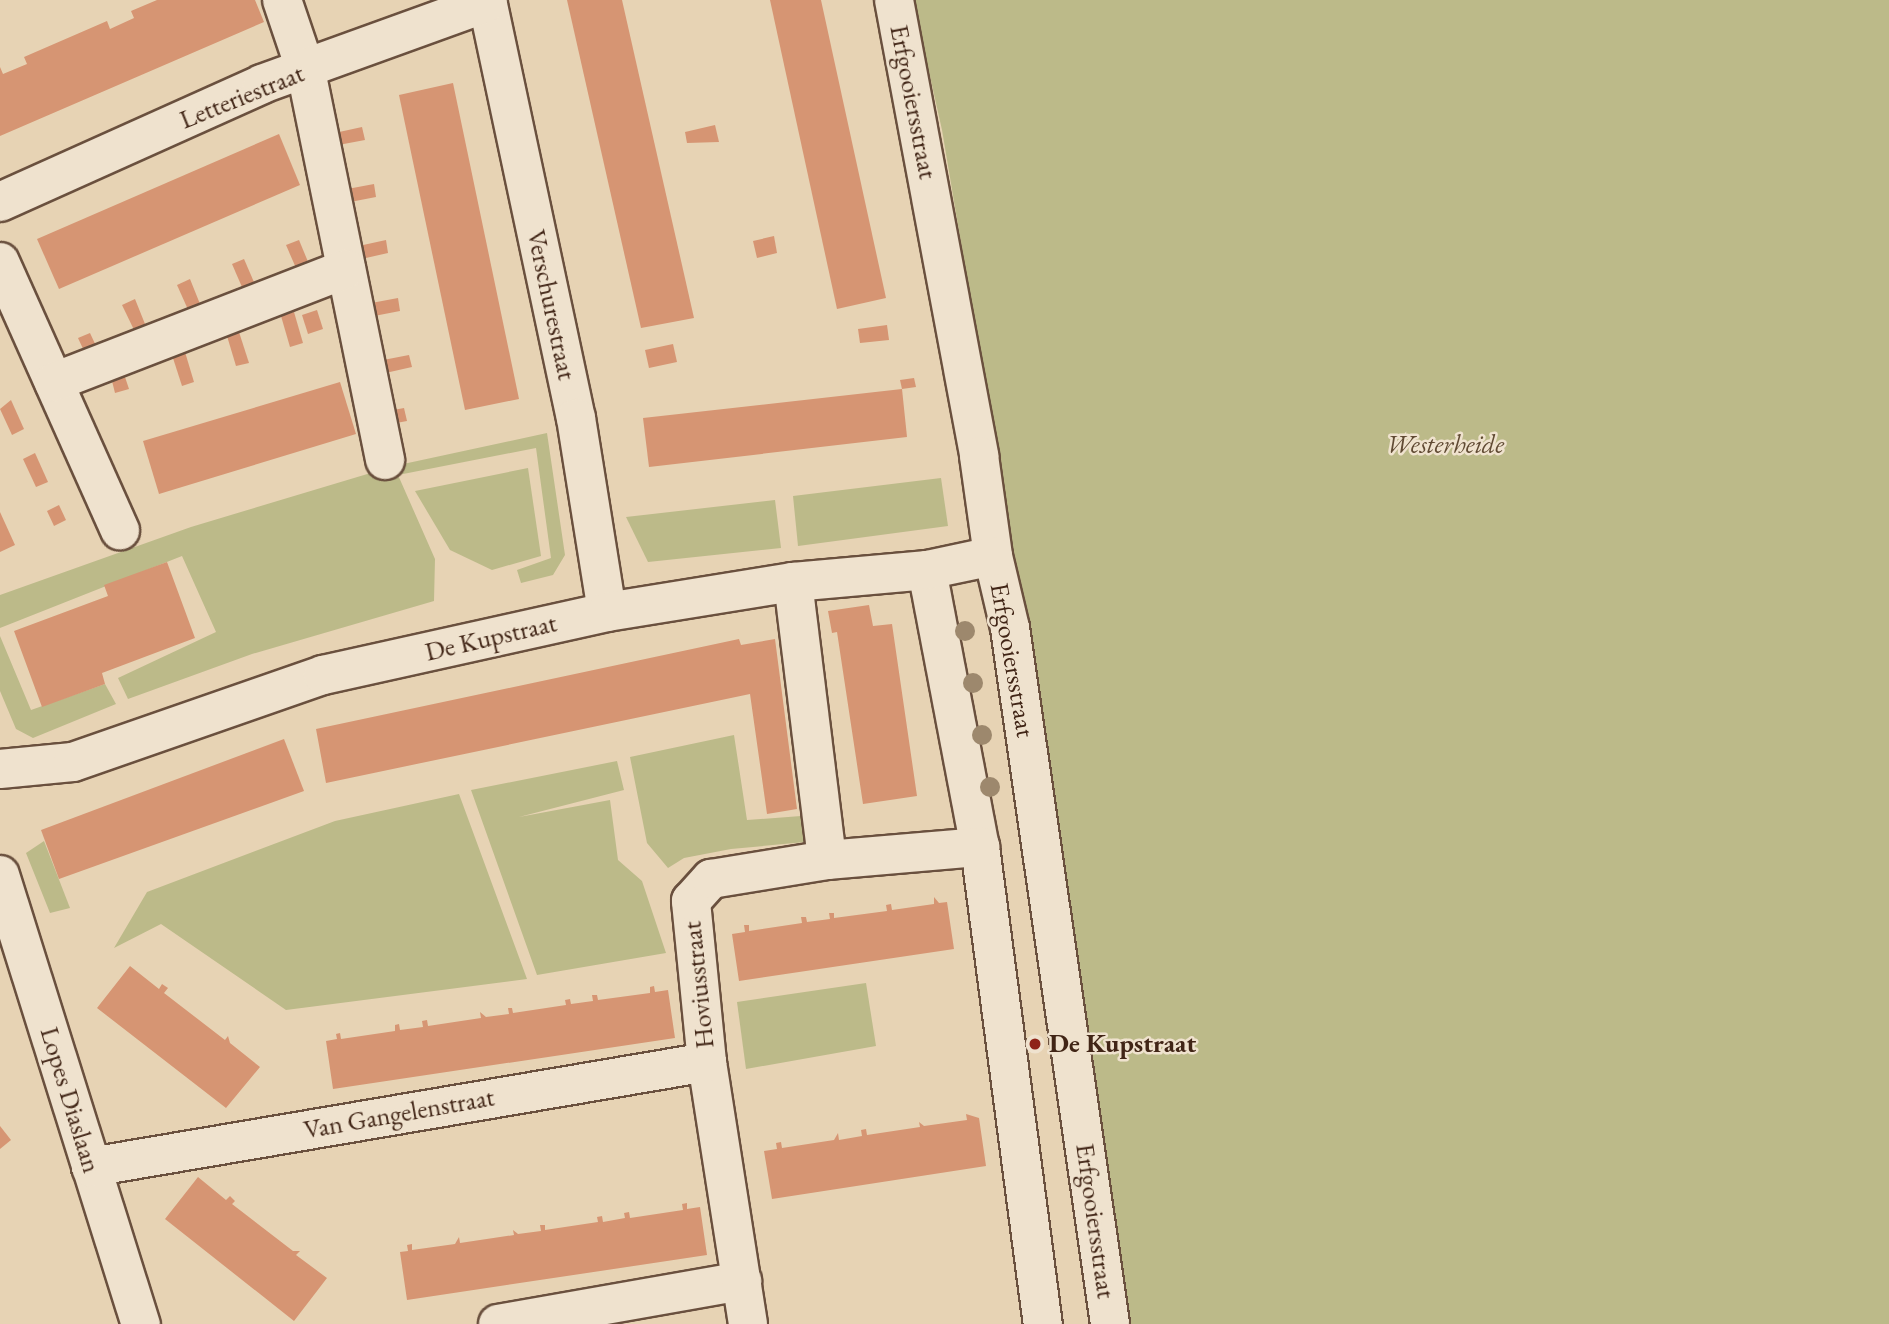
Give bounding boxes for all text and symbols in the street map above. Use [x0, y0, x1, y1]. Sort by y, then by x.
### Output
street label: Erfgooiersstraat [883, 22, 943, 182]
street label: Letteriestraat [175, 58, 309, 136]
street label: Verschurestraat [520, 227, 582, 383]
park label: Westerheide [1386, 429, 1504, 461]
street label: Erfgooiersstraat [983, 580, 1041, 740]
street label: De Kupstraat [422, 608, 560, 668]
street label: Hoviusstraat [677, 920, 721, 1050]
street label: Lopes Diaslaan [33, 1023, 107, 1177]
place label: De Kupstraat [1049, 1028, 1196, 1060]
marker: De Kupstraat [1027, 1036, 1043, 1052]
street label: Van Gangelenstraat [301, 1082, 497, 1146]
street label: Erfgooiersstraat [1069, 1141, 1121, 1301]

